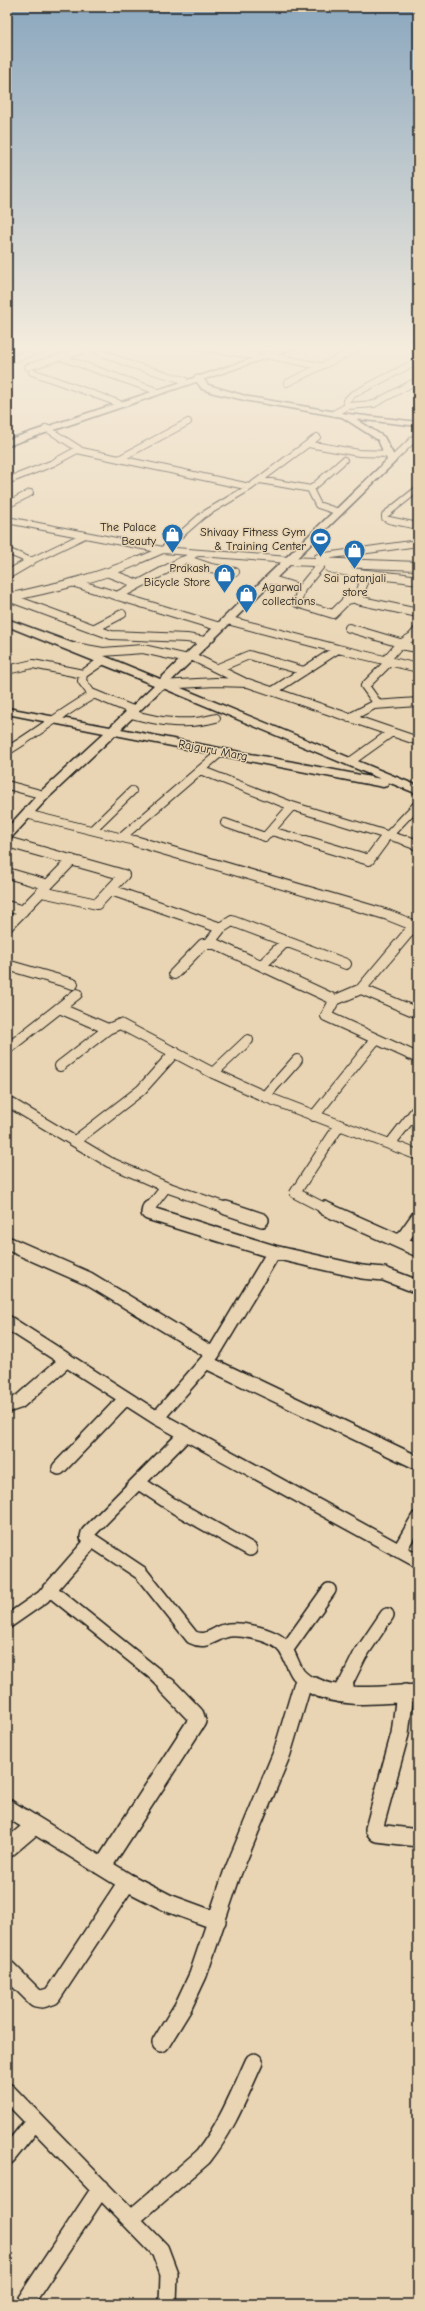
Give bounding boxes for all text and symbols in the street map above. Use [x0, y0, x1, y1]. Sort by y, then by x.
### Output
place label: The Palace Beauty [100, 520, 157, 548]
shop icon: The Palace Beauty [159, 521, 185, 554]
place label: Shivaay Fitness Gym & Training Center [200, 525, 306, 553]
sports icon: Shivaay Fitness Gym & Training Center [308, 526, 334, 559]
shop icon: Sai patanjali store [342, 538, 368, 571]
place label: Prakash Bicycle Store [144, 561, 210, 589]
shop icon: Prakash Bicycle Store [212, 562, 238, 595]
place label: Sai patanjali store [324, 571, 386, 599]
place label: Agarwal collections [262, 580, 315, 608]
shop icon: Agarwal collections [233, 581, 259, 614]
street label: Rajguru Marg [177, 736, 249, 764]

